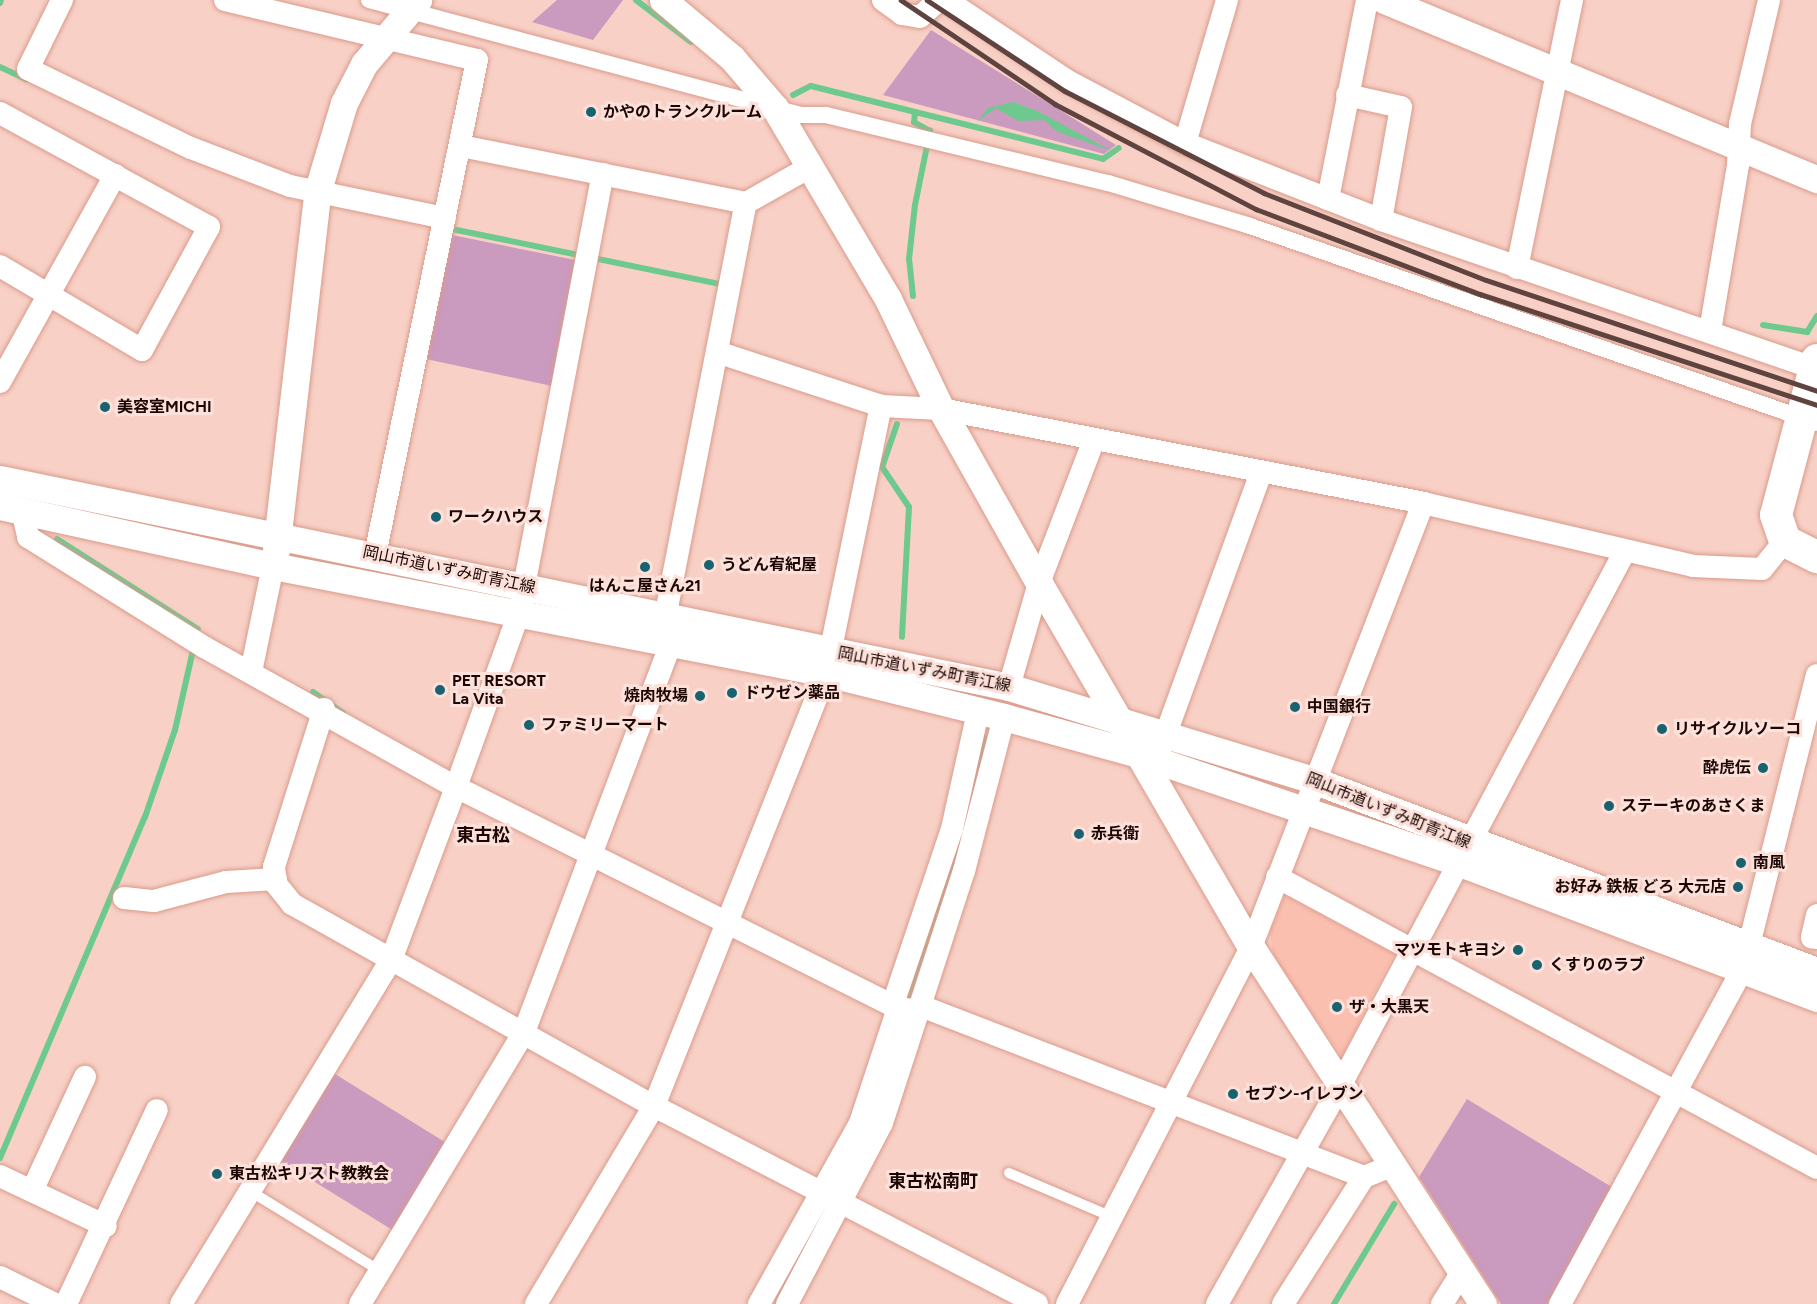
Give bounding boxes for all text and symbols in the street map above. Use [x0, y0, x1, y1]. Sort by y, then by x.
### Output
place label: かやのトランクルーム [603, 102, 763, 122]
marker: かやのトランクルーム [584, 105, 598, 119]
place label: 美容室MICHI [117, 397, 212, 417]
marker: 美容室MICHI [98, 400, 112, 414]
place label: ワークハウス [448, 507, 544, 527]
marker: ワークハウス [429, 510, 443, 524]
street label: 岡山市道いずみ町青江線 [361, 542, 537, 598]
place label: うどん宥紀屋 [721, 555, 817, 575]
marker: うどん宥紀屋 [702, 558, 716, 572]
marker: はんこ屋さん21 [638, 560, 652, 574]
place label: はんこ屋さん21 [589, 576, 701, 596]
street label: 岡山市道いずみ町青江線 [836, 644, 1012, 696]
place label: PET RESORT La Vita [452, 671, 546, 709]
marker: PET RESORT La Vita [433, 683, 447, 697]
place label: ドウゼン薬品 [744, 683, 840, 703]
place label: 焼肉牧場 [624, 686, 688, 706]
marker: ドウゼン薬品 [725, 686, 739, 700]
marker: 焼肉牧場 [693, 689, 707, 703]
place label: 中国銀行 [1307, 697, 1371, 717]
marker: 中国銀行 [1288, 700, 1302, 714]
place label: ファミリーマート [541, 715, 669, 735]
marker: ファミリーマート [522, 718, 536, 732]
place label: リサイクルソーコ [1674, 719, 1802, 739]
marker: リサイクルソーコ [1655, 722, 1669, 736]
place label: 酔虎伝 [1703, 758, 1751, 778]
marker: 酔虎伝 [1756, 761, 1770, 775]
street label: 岡山市道いずみ町青江線 [1303, 769, 1473, 853]
place label: ステーキのあさくま [1621, 796, 1765, 816]
marker: ステーキのあさくま [1602, 799, 1616, 813]
district label: 東古松 [456, 824, 510, 846]
place label: 赤兵衛 [1091, 824, 1139, 844]
marker: 赤兵衛 [1072, 827, 1086, 841]
place label: 南風 [1753, 853, 1785, 873]
marker: 南風 [1734, 856, 1748, 870]
place label: お好み 鉄板 どろ 大元店 [1555, 877, 1726, 897]
marker: お好み 鉄板 どろ 大元店 [1731, 880, 1745, 894]
place label: マツモトキヨシ [1394, 940, 1506, 960]
marker: マツモトキヨシ [1511, 943, 1525, 957]
place label: くすりのラブ [1549, 955, 1645, 975]
marker: くすりのラブ [1530, 958, 1544, 972]
place label: ザ・大黒天 [1349, 997, 1429, 1017]
marker: ザ・大黒天 [1330, 1000, 1344, 1014]
place label: セブン-イレブン [1245, 1084, 1364, 1104]
marker: セブン-イレブン [1226, 1087, 1240, 1101]
place label: 東古松キリスト教教会 [229, 1164, 389, 1184]
marker: 東古松キリスト教教会 [210, 1167, 224, 1181]
district label: 東古松南町 [888, 1170, 978, 1192]

